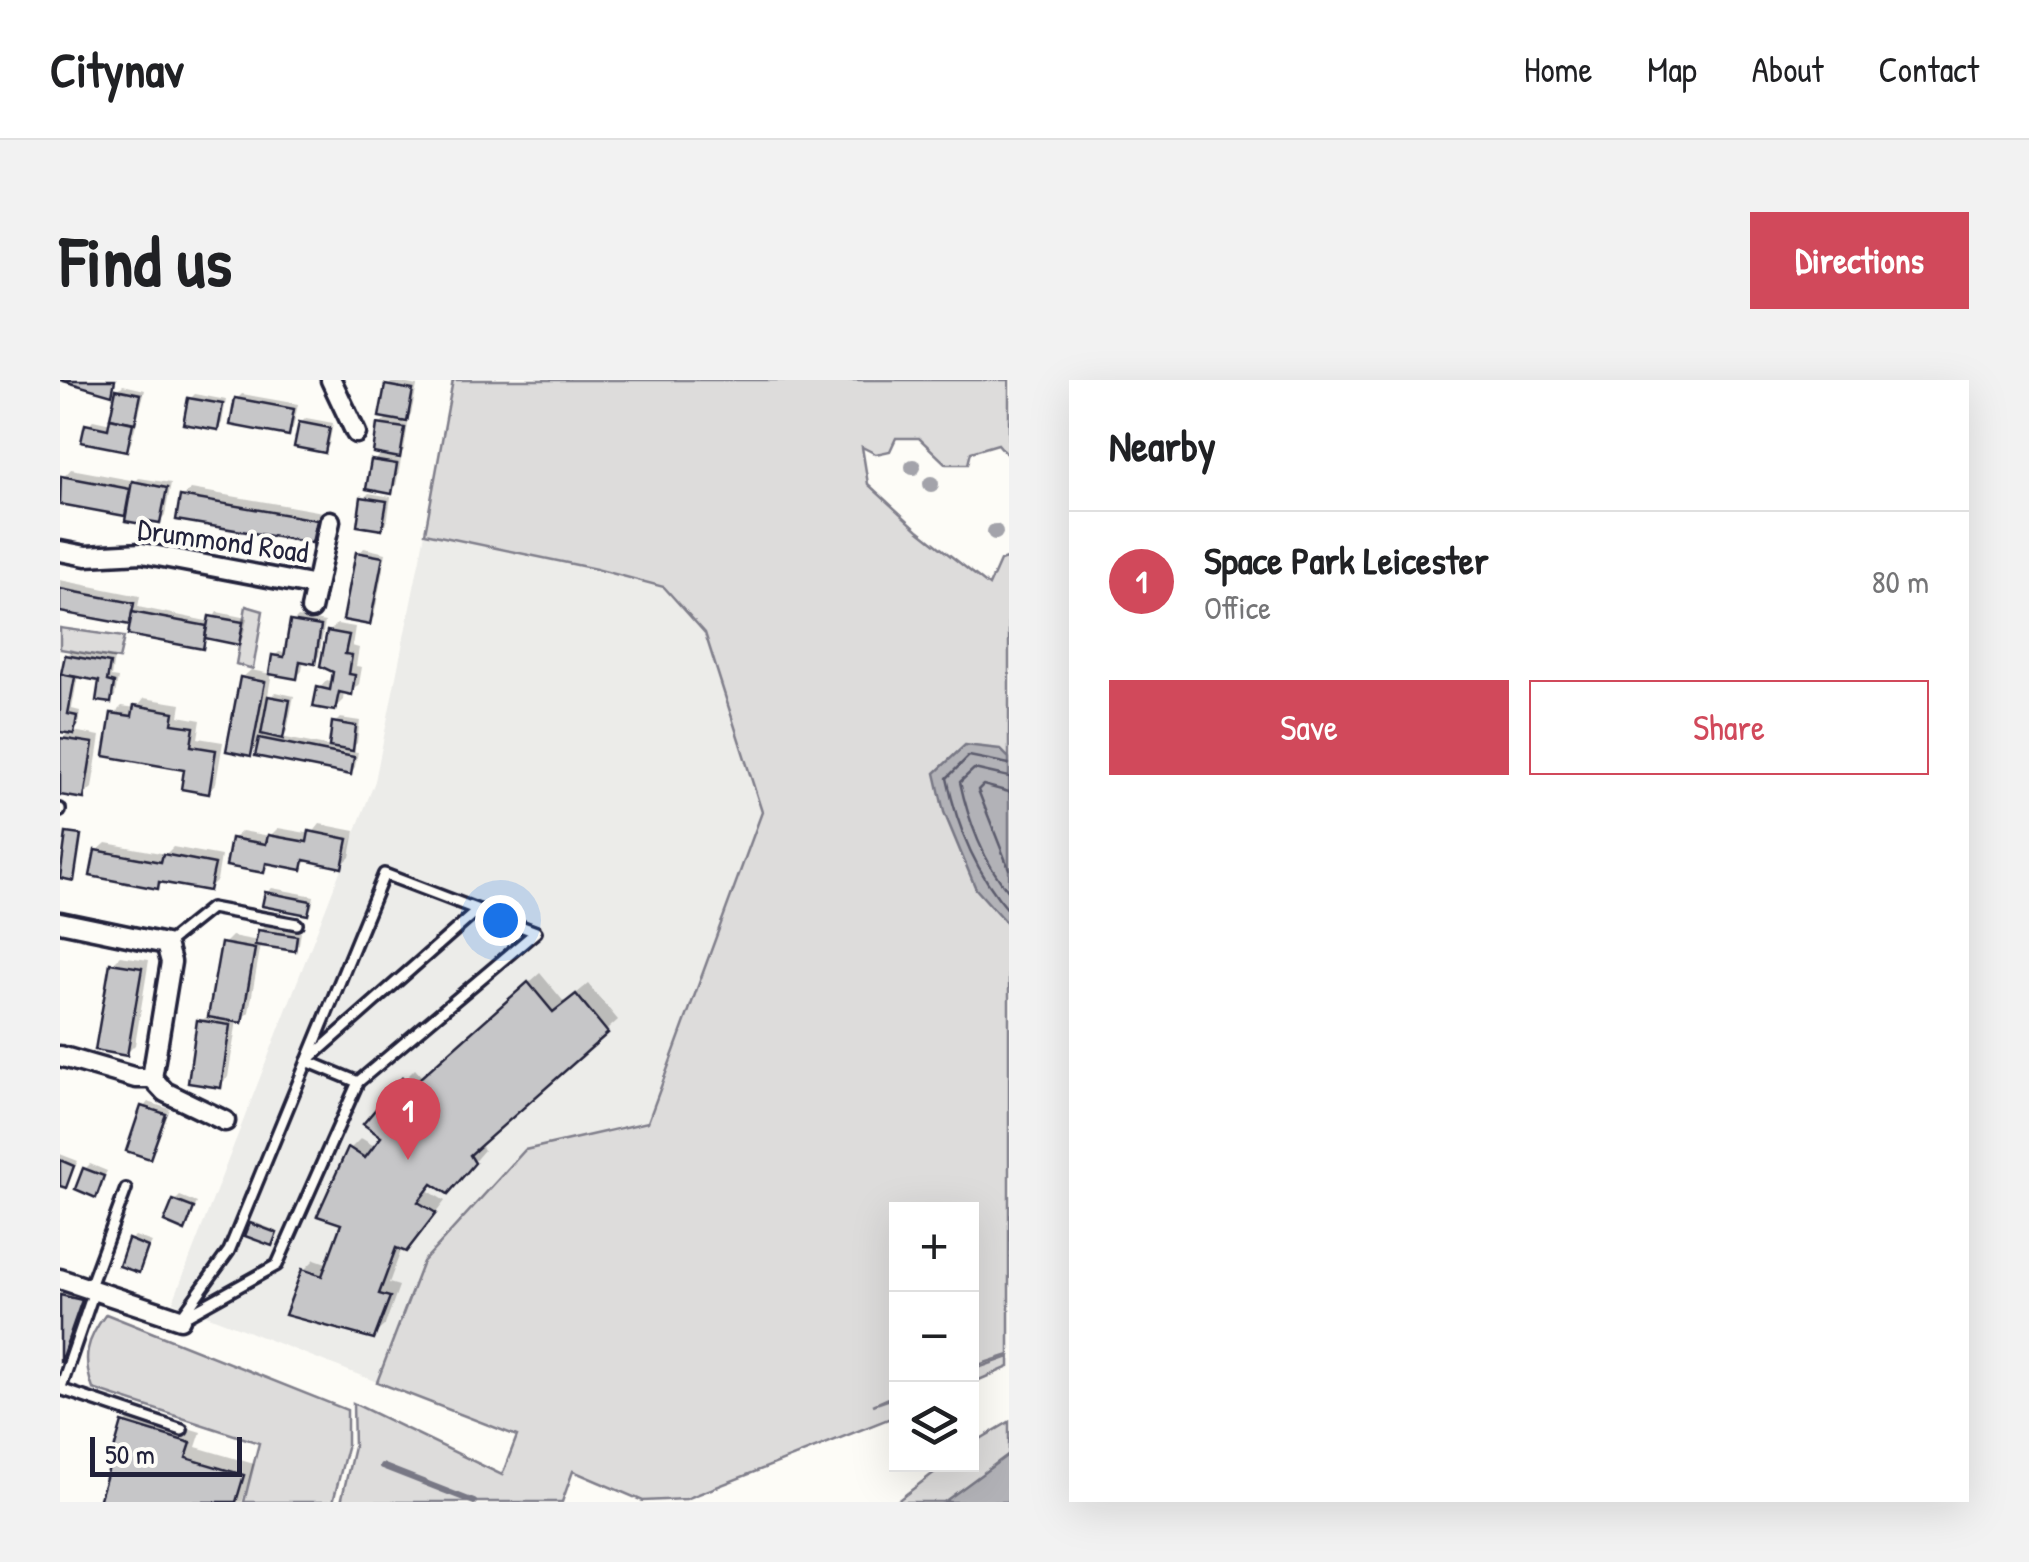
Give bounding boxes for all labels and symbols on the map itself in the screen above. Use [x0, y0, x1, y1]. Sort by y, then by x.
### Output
street label: Drummond Road [135, 508, 311, 572]
your location [475, 895, 526, 946]
pin: 1 [376, 1078, 440, 1160]
scale bar [90, 1432, 242, 1476]

